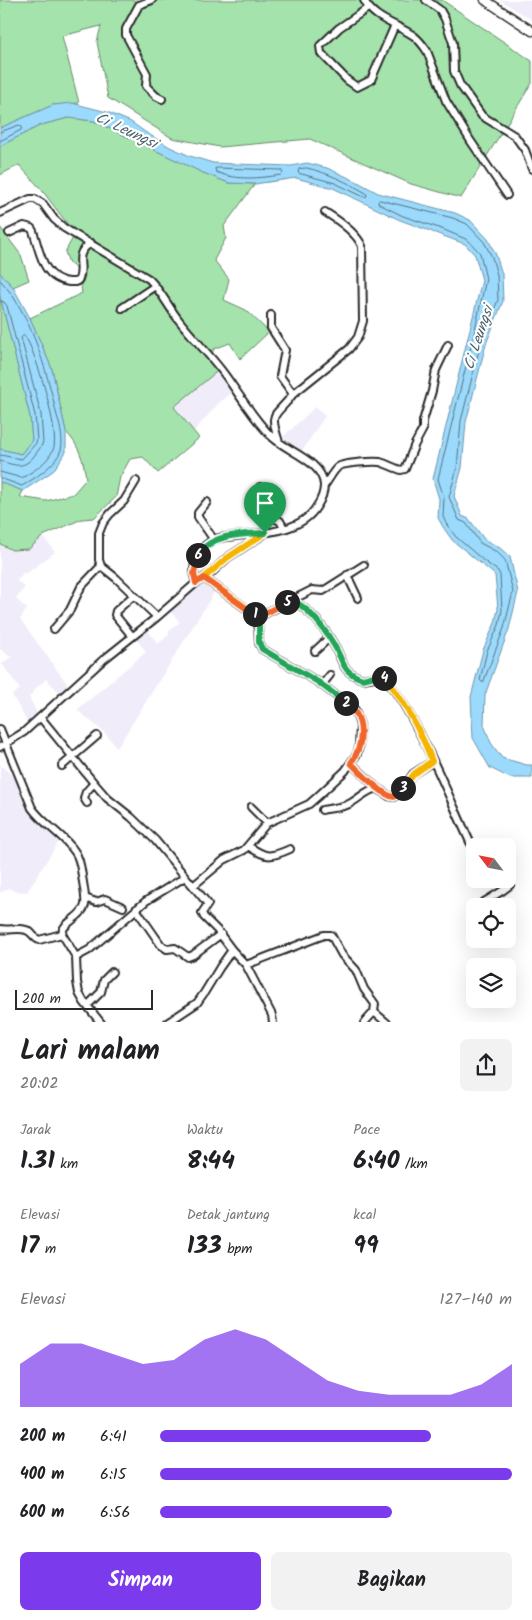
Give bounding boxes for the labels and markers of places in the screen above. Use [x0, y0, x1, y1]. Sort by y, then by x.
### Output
pin [244, 482, 286, 533]
pin: 6 [186, 542, 210, 568]
pin: 5 [274, 590, 300, 614]
pin: 1 [242, 602, 268, 626]
pin: 4 [372, 666, 396, 690]
pin: 2 [334, 690, 358, 716]
pin: 3 [390, 776, 416, 800]

